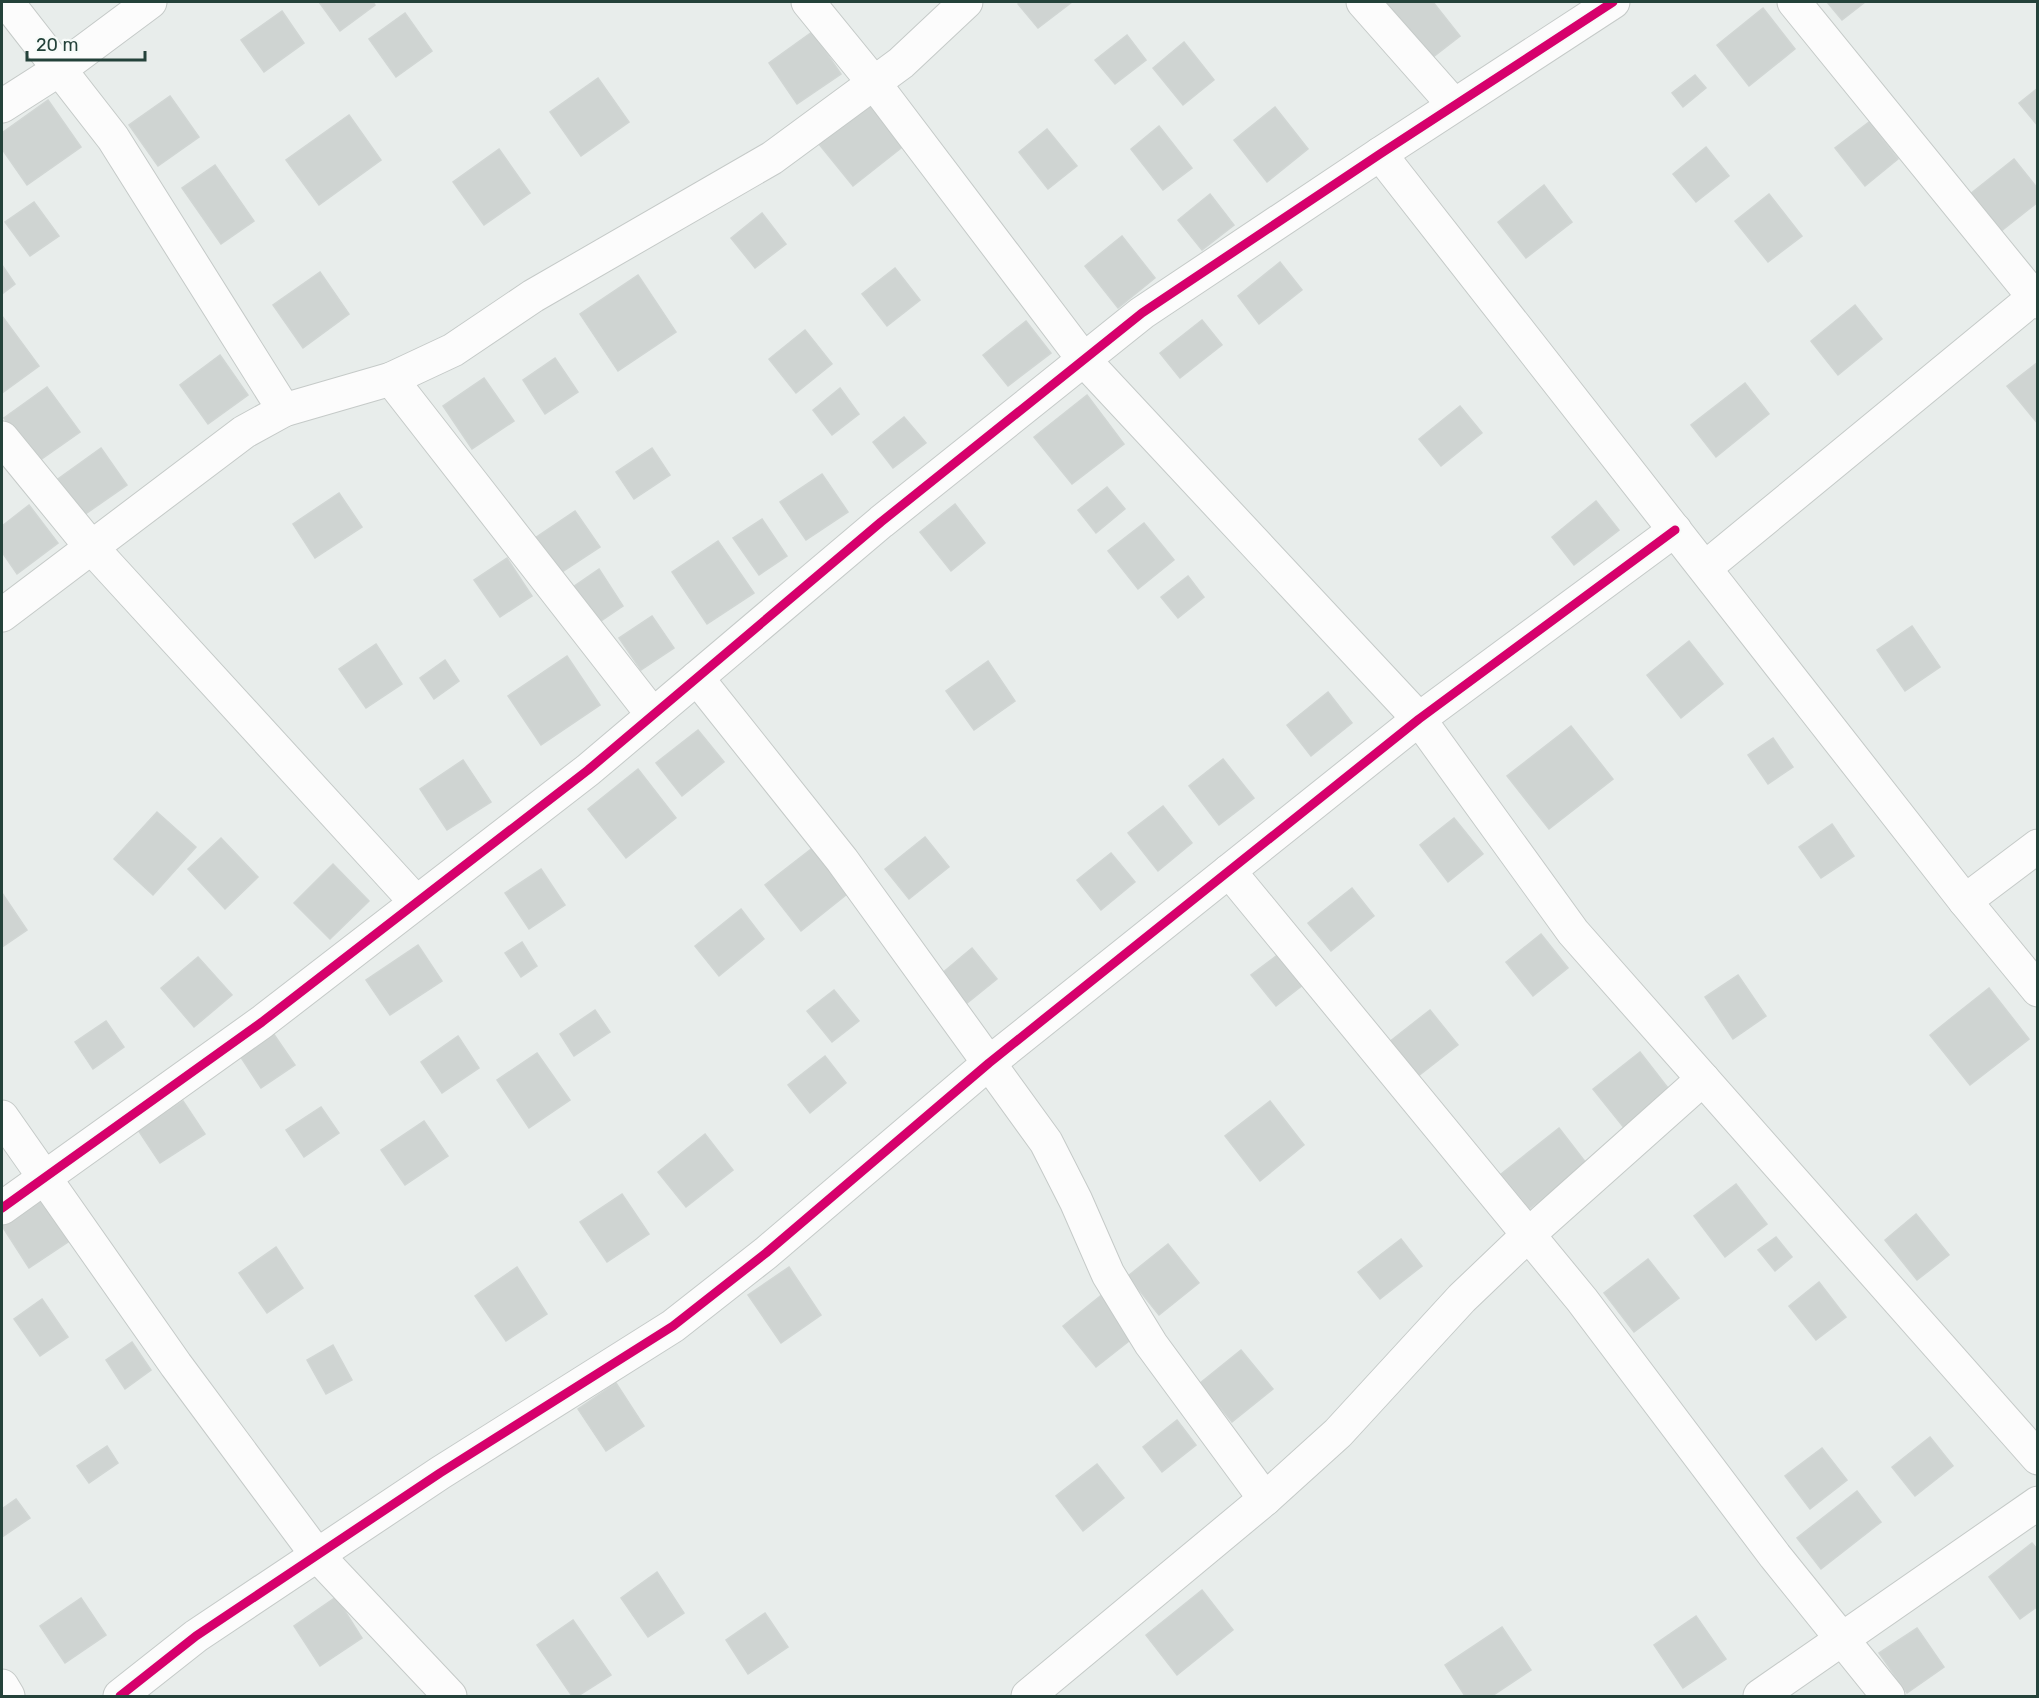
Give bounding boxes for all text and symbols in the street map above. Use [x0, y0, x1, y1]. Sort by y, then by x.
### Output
scale bar [27, 24, 146, 62]
text: 20 m [36, 34, 78, 56]

